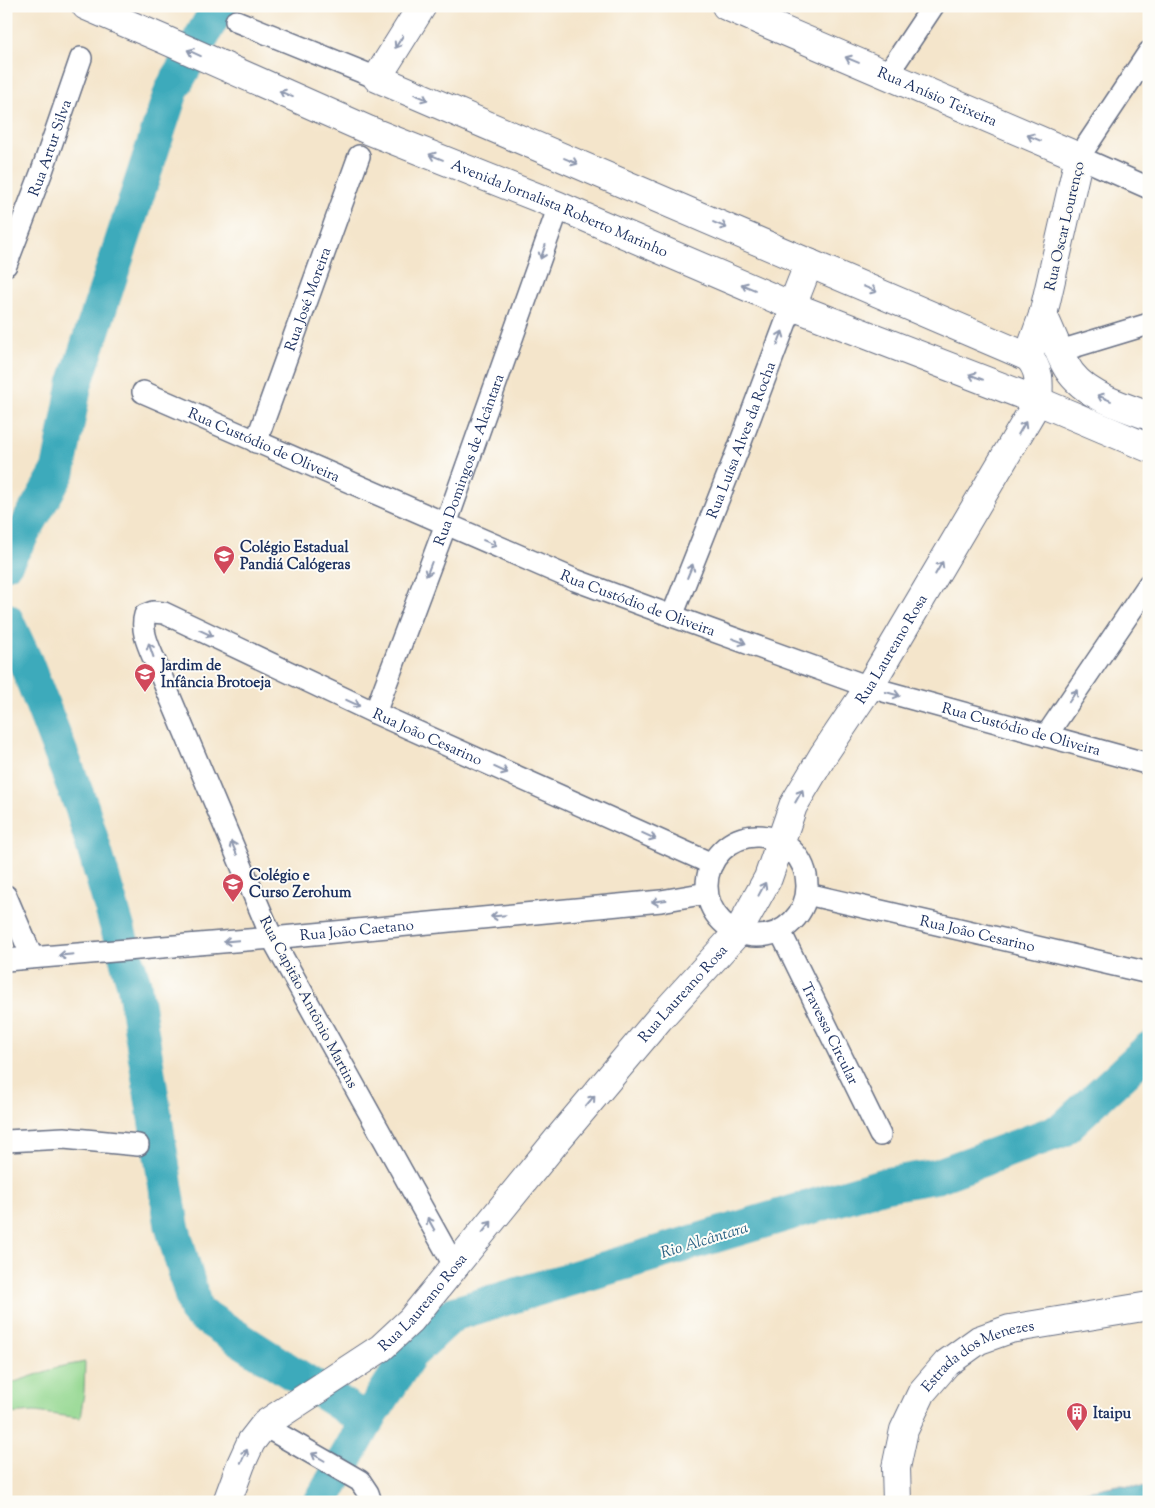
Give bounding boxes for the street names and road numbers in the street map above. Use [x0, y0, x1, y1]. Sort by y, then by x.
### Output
street label: Rua Anísio Teixeira [874, 63, 1000, 133]
street label: Rua Artur Silva [24, 97, 78, 200]
street label: Avenida Jornalista Roberto Marinho [448, 155, 671, 264]
street label: Rua Oscar Lourenço [1040, 160, 1091, 293]
street label: Rua José Moreira [281, 245, 337, 354]
street label: Rua Luísa Alves da Rocha [703, 359, 782, 522]
street label: Rua Domingos de Alcântara [430, 372, 510, 549]
street label: Rua Custódio de Oliveira [184, 404, 343, 488]
street label: Rua Custódio de Oliveira [556, 566, 718, 643]
street label: Rua Laureano Rosa [851, 591, 933, 709]
street label: Rua Custódio de Oliveira [939, 698, 1103, 762]
street label: Rua João Cesarino [369, 704, 485, 772]
street label: Rua João Cesarino [917, 911, 1037, 958]
street label: Rua Capitão Antônio Martins [253, 913, 362, 1093]
street label: Rua João Caetano [299, 916, 415, 947]
street label: Rua Laureano Rosa [634, 941, 733, 1048]
street label: Travessa Circular [795, 979, 863, 1089]
street label: Rua Laureano Rosa [375, 1250, 473, 1357]
street label: Estrada dos Menezes [917, 1316, 1036, 1397]

